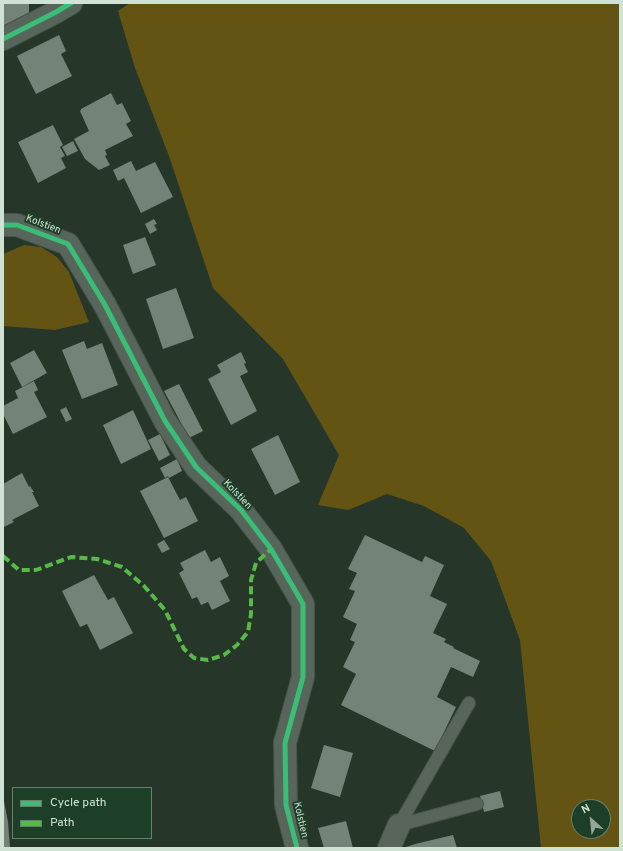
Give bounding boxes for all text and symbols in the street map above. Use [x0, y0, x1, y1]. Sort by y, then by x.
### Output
street label: Kolstien [24, 213, 62, 237]
street label: Kolstien [220, 478, 254, 512]
legend [12, 787, 152, 839]
text: Cycle path [50, 795, 107, 811]
north arrow [571, 799, 611, 839]
street label: Kolstien [290, 801, 310, 839]
text: N [579, 801, 593, 817]
text: Path [50, 815, 75, 831]

